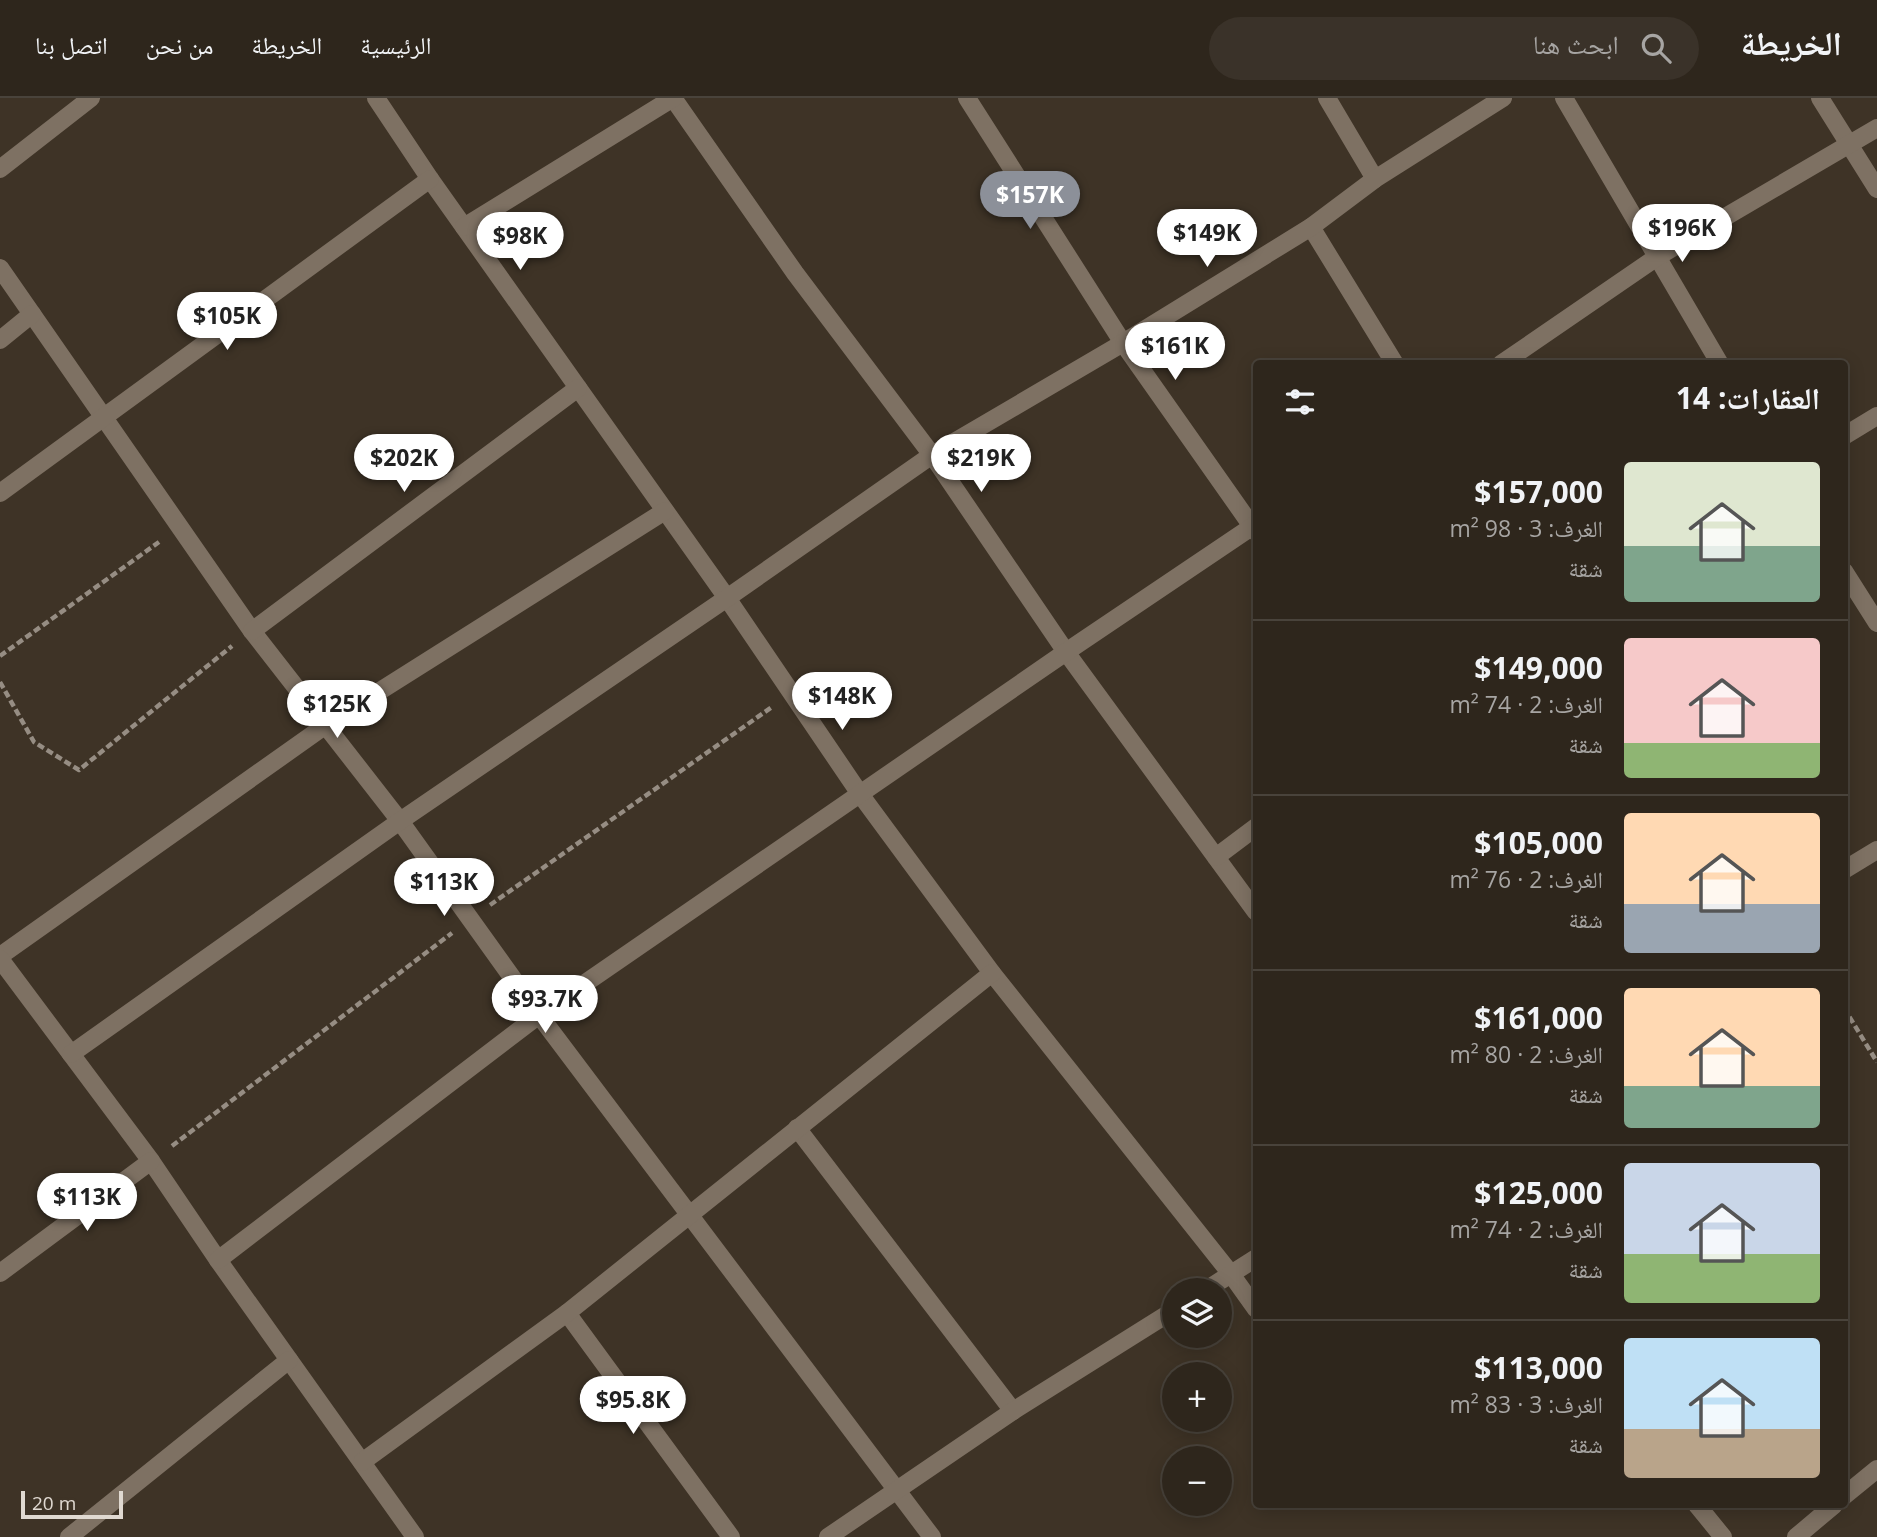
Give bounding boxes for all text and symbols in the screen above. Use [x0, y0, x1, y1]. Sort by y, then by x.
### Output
search box [1209, 17, 1699, 80]
text: الخريطة [1741, 20, 1842, 65]
text: ابحث هنا [1533, 26, 1619, 62]
text: اتصل بنا [35, 28, 108, 61]
text: من نحن [146, 28, 214, 61]
text: الخريطة [252, 28, 322, 61]
text: الرئيسية [360, 28, 431, 61]
icon: search [1637, 29, 1675, 67]
pin: $157K [981, 172, 1079, 231]
text: $157K [996, 178, 1064, 210]
pin: $196K [1633, 204, 1731, 264]
pin: $149K [1158, 209, 1256, 269]
text: $196K [1648, 211, 1716, 243]
pin: $98K [479, 212, 561, 272]
text: $149K [1173, 216, 1241, 248]
text: $98K [493, 219, 547, 251]
pin: $105K [178, 292, 276, 352]
text: $105K [193, 299, 261, 331]
pin: $161K [1126, 322, 1224, 382]
text: $161K [1141, 329, 1209, 361]
text: العقارات: 14 [1676, 377, 1820, 418]
icon: filters [1281, 383, 1319, 421]
pin: $202K [355, 434, 453, 494]
pin: $219K [932, 434, 1030, 494]
text: $202K [370, 441, 438, 473]
text: $219K [947, 441, 1015, 473]
text: $157,000 [1474, 471, 1603, 512]
icon: home [1680, 490, 1764, 574]
text: الغرف: 3 · 98 m² [1450, 512, 1603, 544]
text: شقة [1569, 552, 1603, 584]
text: $149,000 [1474, 647, 1603, 688]
icon: home [1680, 666, 1764, 750]
pin: $148K [793, 672, 891, 732]
text: $148K [808, 679, 876, 711]
pin: $125K [288, 680, 386, 740]
text: $125K [303, 687, 371, 719]
text: الغرف: 2 · 74 m² [1450, 688, 1603, 720]
text: شقة [1569, 728, 1603, 760]
text: $105,000 [1474, 822, 1603, 863]
icon: home [1680, 841, 1764, 925]
pin: $113K [395, 858, 493, 918]
text: الغرف: 2 · 76 m² [1450, 863, 1603, 895]
text: $113K [410, 865, 478, 897]
text: شقة [1569, 903, 1603, 935]
pin: $93.7K [488, 976, 602, 1035]
text: $93.7K [508, 982, 582, 1014]
text: $161,000 [1474, 997, 1603, 1038]
icon: home [1680, 1016, 1764, 1100]
text: الغرف: 2 · 80 m² [1450, 1038, 1603, 1070]
text: شقة [1569, 1078, 1603, 1110]
text: $125,000 [1474, 1172, 1603, 1213]
pin: $113K [38, 1174, 136, 1233]
text: $113K [53, 1180, 121, 1212]
icon: home [1680, 1191, 1764, 1275]
text: الغرف: 2 · 74 m² [1450, 1213, 1603, 1245]
text: شقة [1569, 1253, 1603, 1285]
map controls [1162, 1278, 1232, 1516]
button: layers [1162, 1278, 1232, 1348]
text: $113,000 [1474, 1347, 1603, 1388]
button: + [1162, 1362, 1232, 1432]
icon: home [1680, 1366, 1764, 1450]
pin: $95.8K [576, 1376, 690, 1436]
text: $95.8K [596, 1383, 670, 1415]
text: الغرف: 3 · 83 m² [1450, 1388, 1603, 1420]
text: شقة [1569, 1428, 1603, 1460]
button: − [1162, 1446, 1232, 1516]
scale bar [21, 1488, 122, 1520]
text: 20 m [32, 1490, 76, 1516]

